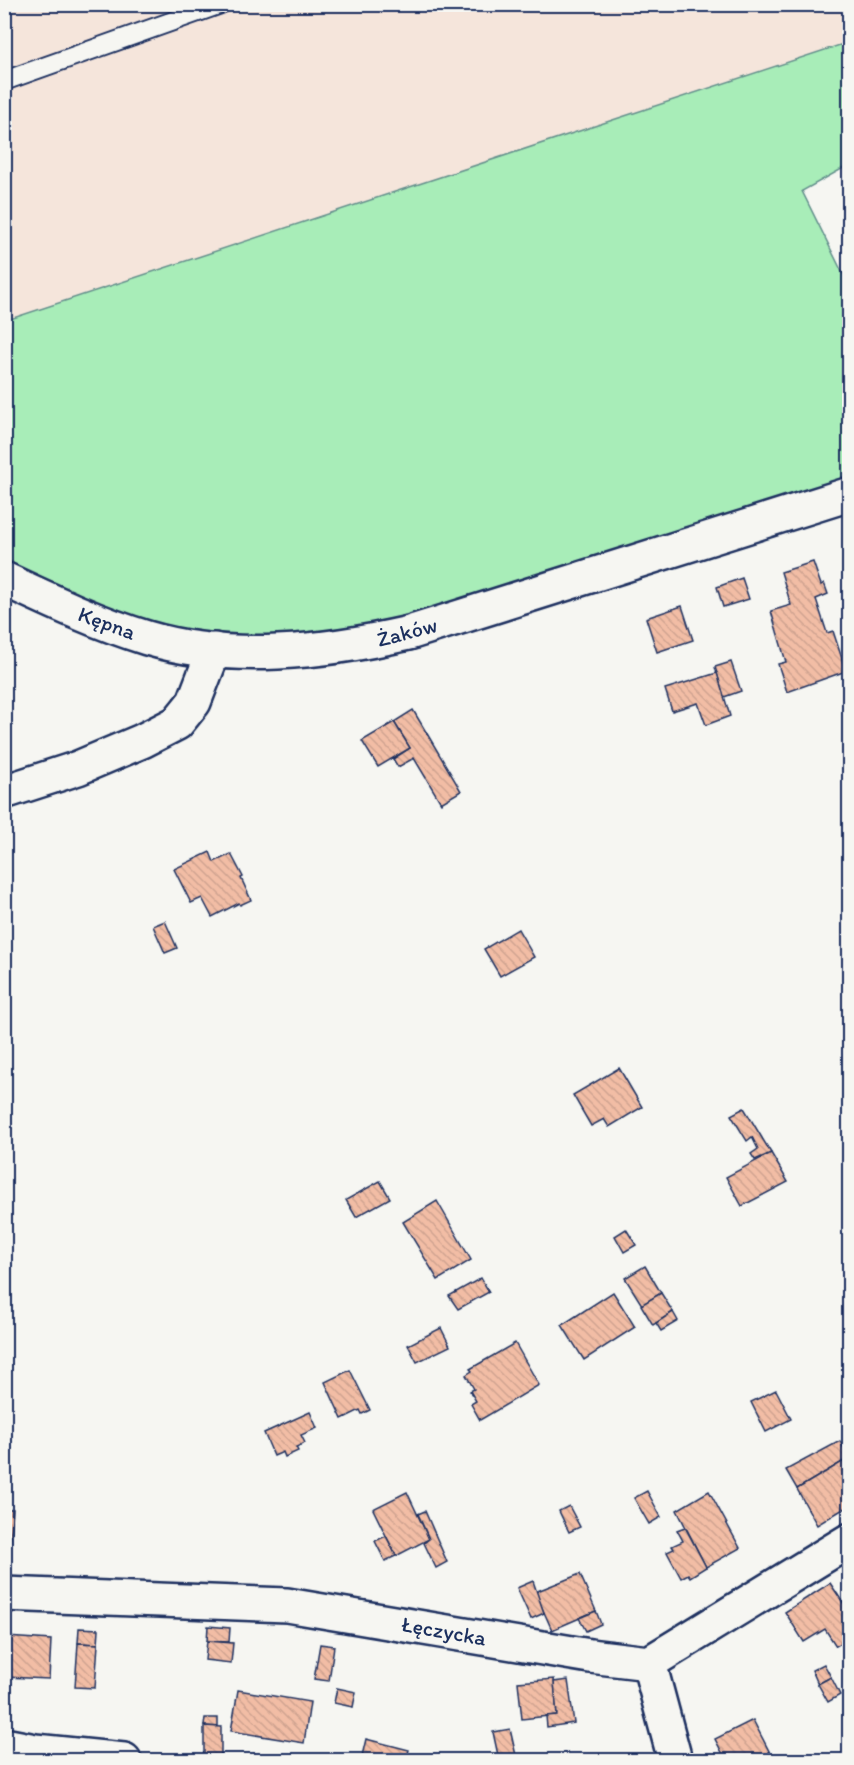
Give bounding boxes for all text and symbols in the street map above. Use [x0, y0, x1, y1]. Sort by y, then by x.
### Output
street label: Kępna [75, 600, 140, 646]
street label: Żaków [374, 611, 440, 653]
street label: Łęczycka [399, 1610, 489, 1652]

